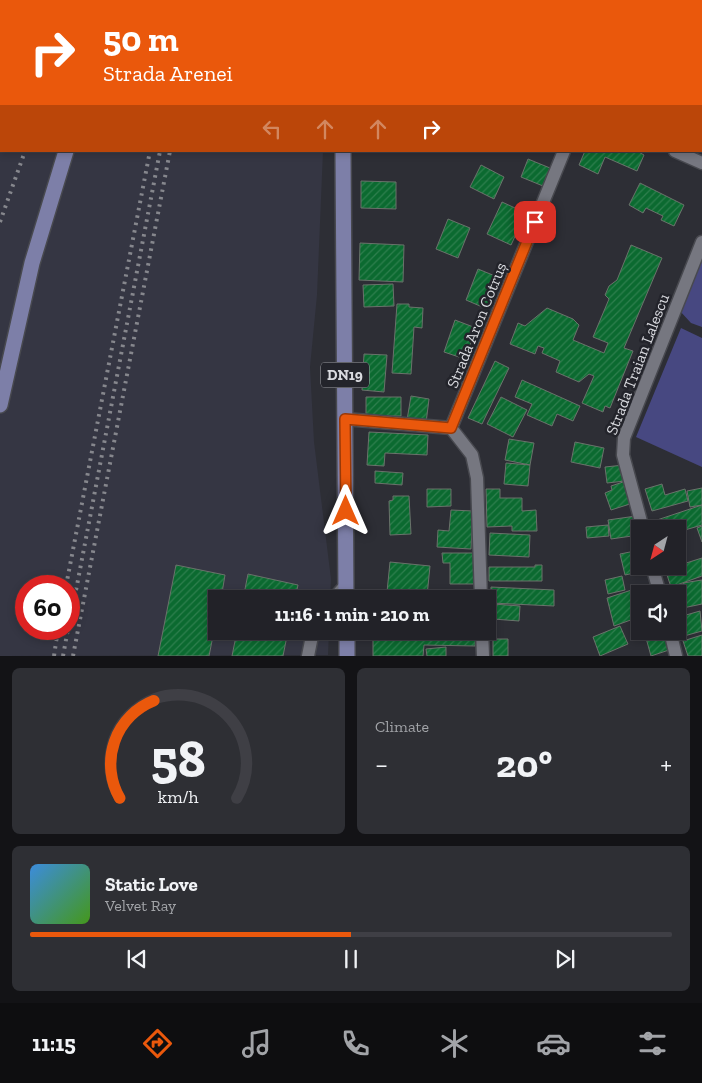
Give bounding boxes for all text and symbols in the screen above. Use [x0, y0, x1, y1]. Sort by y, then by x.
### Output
text: 50 m [103, 18, 179, 60]
icon: right [20, 20, 85, 85]
text: Strada Arenei [103, 60, 233, 87]
icon: left [258, 115, 286, 143]
icon: ahead [311, 115, 339, 143]
icon: ahead [364, 115, 392, 143]
icon: right [417, 115, 445, 143]
pin [514, 201, 556, 243]
icon: arrive [521, 208, 549, 236]
street label: Strada Aron Cotruș [443, 260, 510, 391]
street label: Strada Traian Lalescu [602, 291, 673, 437]
road number: DN19 [321, 362, 369, 388]
position arrow [319, 484, 371, 536]
north arrow [631, 520, 686, 575]
map controls [631, 520, 686, 640]
speed limit sign: 60 [15, 575, 80, 640]
button: sound [631, 585, 686, 640]
text: 11:16 · 1 min · 210 m [275, 603, 429, 626]
text: Climate [375, 717, 429, 736]
text: 58 [151, 728, 206, 790]
text: 20° [496, 741, 552, 787]
text: − [375, 748, 388, 781]
text: + [660, 748, 672, 781]
text: km/h [158, 786, 199, 808]
text: Static Love [105, 873, 198, 896]
text: Velvet Ray [105, 896, 176, 915]
icon: previous [123, 945, 151, 973]
icon: pause [337, 945, 365, 973]
icon: next [551, 945, 579, 973]
icon: directions [140, 1026, 175, 1061]
icon: music [239, 1026, 274, 1061]
icon: phone [338, 1026, 373, 1061]
icon: climate [437, 1026, 472, 1061]
icon: car [536, 1026, 571, 1061]
icon: filters [635, 1026, 670, 1061]
text: 11:15 [32, 1030, 76, 1057]

